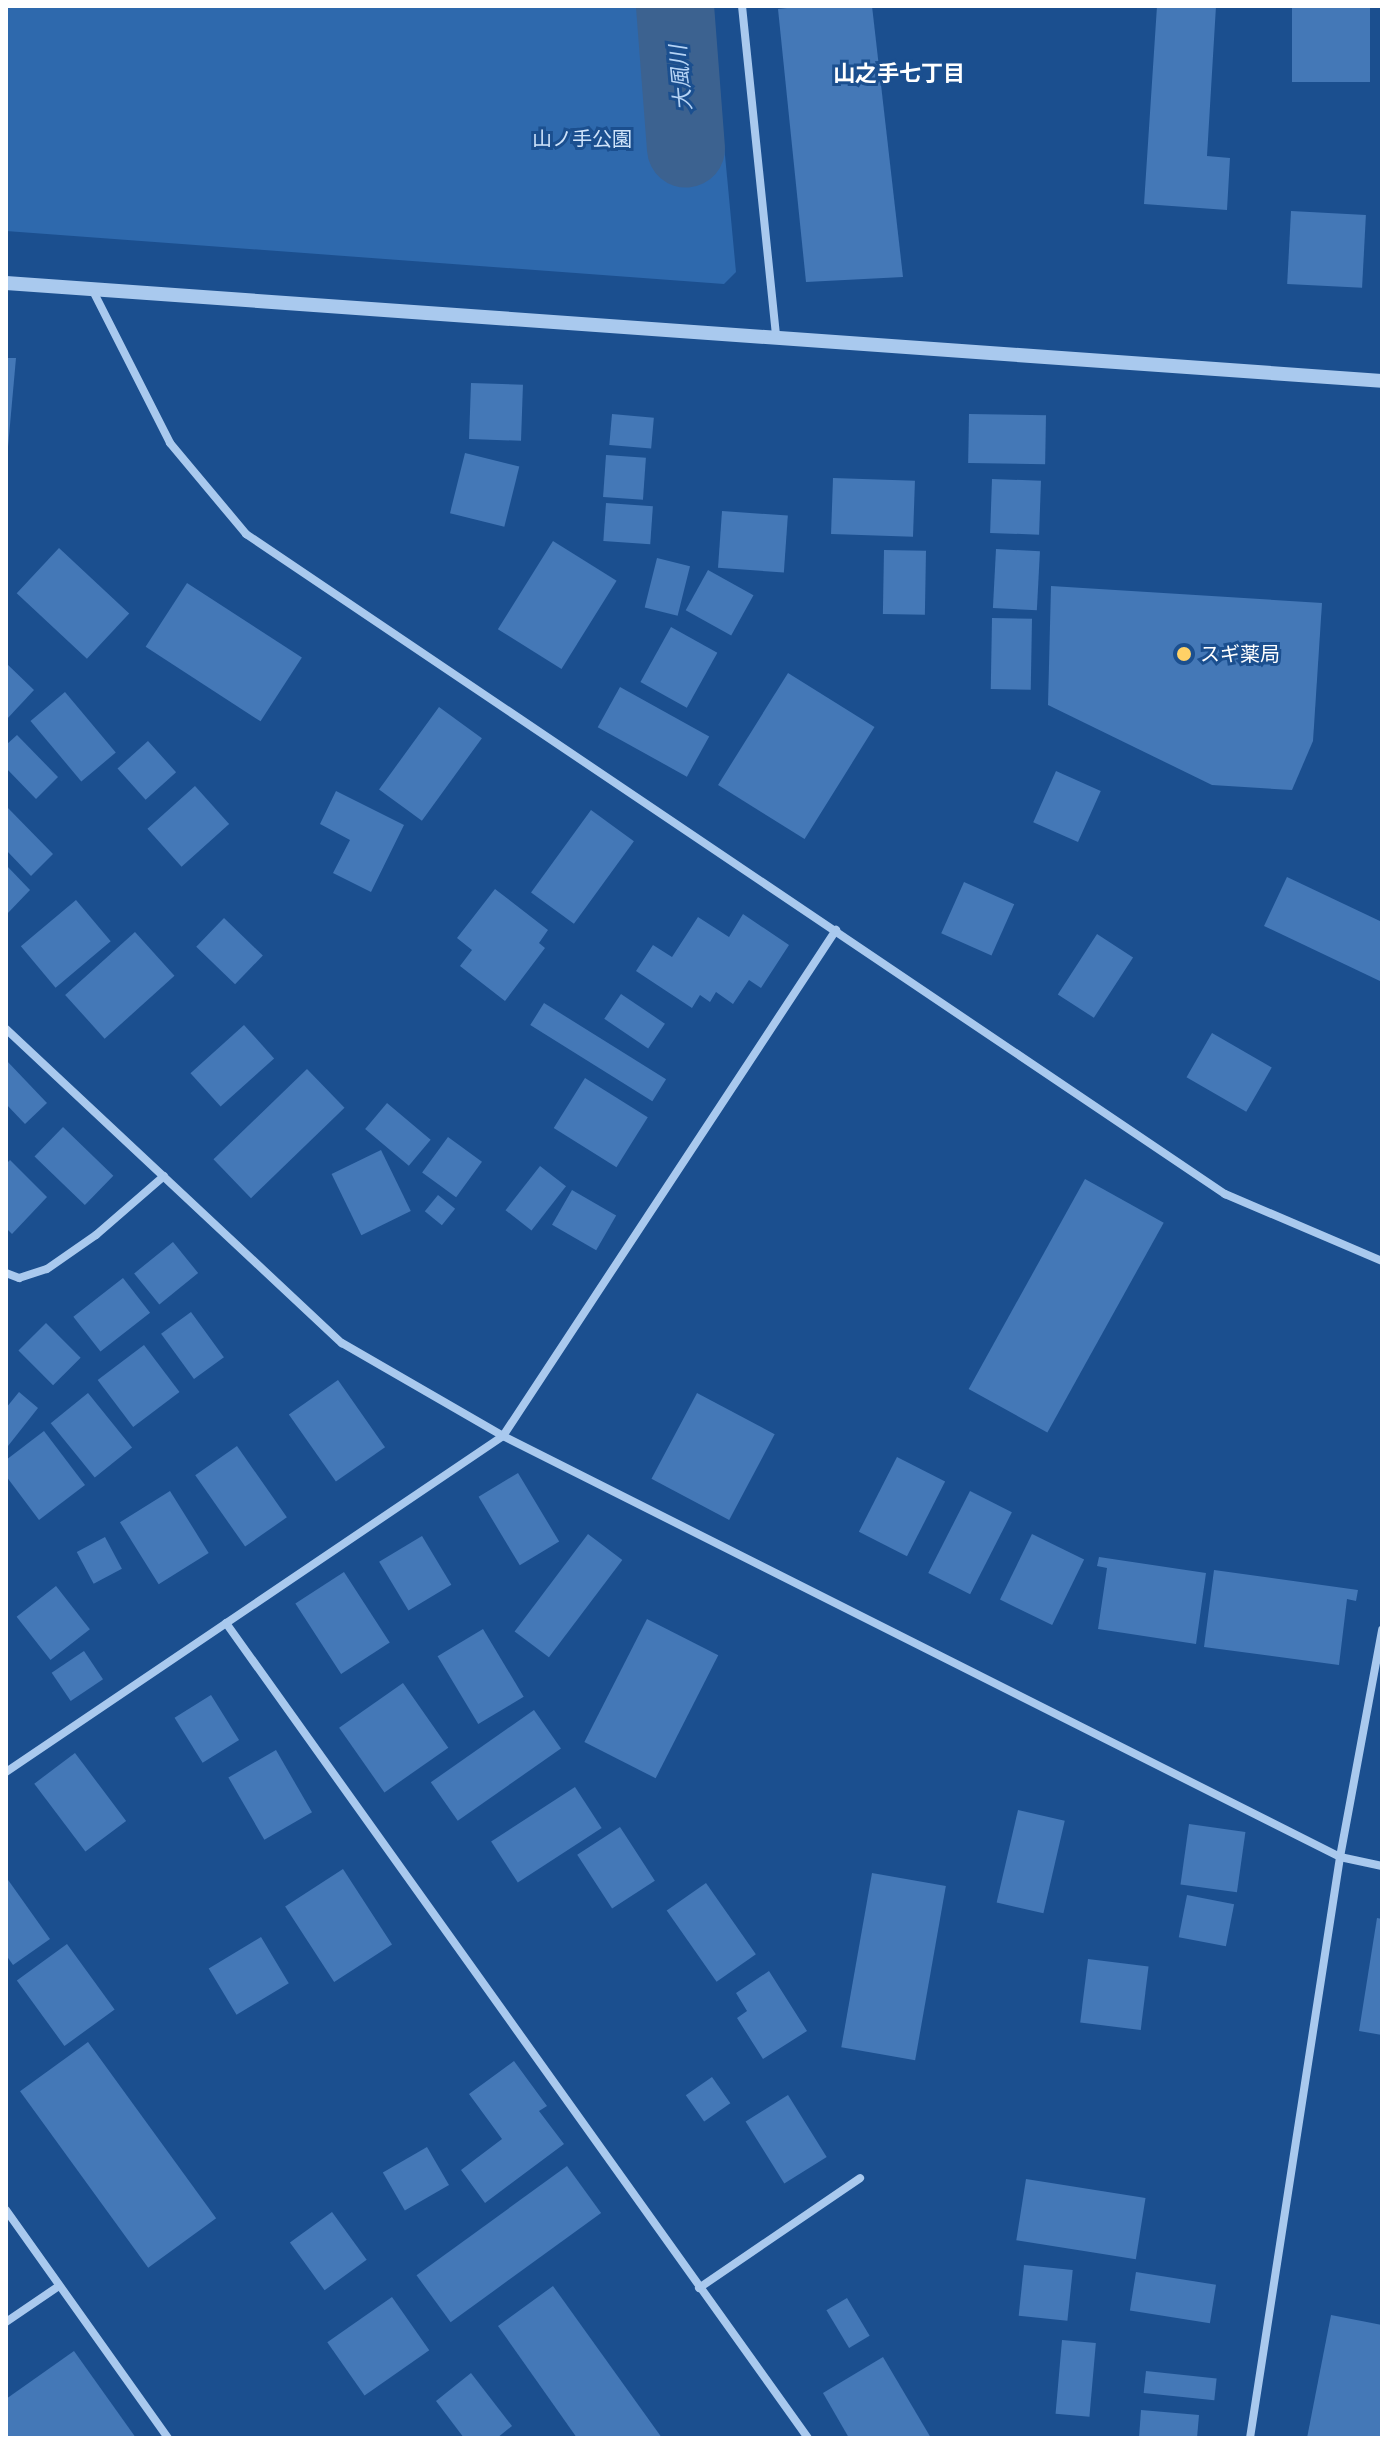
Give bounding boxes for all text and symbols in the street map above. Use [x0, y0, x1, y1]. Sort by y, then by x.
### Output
water label: 大風川 [665, 44, 697, 112]
district label: 山之手七丁目 [833, 61, 965, 87]
park label: 山ノ手公園 [532, 127, 632, 151]
place label: スギ薬局 [1200, 642, 1280, 666]
marker: スギ薬局 [1175, 645, 1193, 663]

